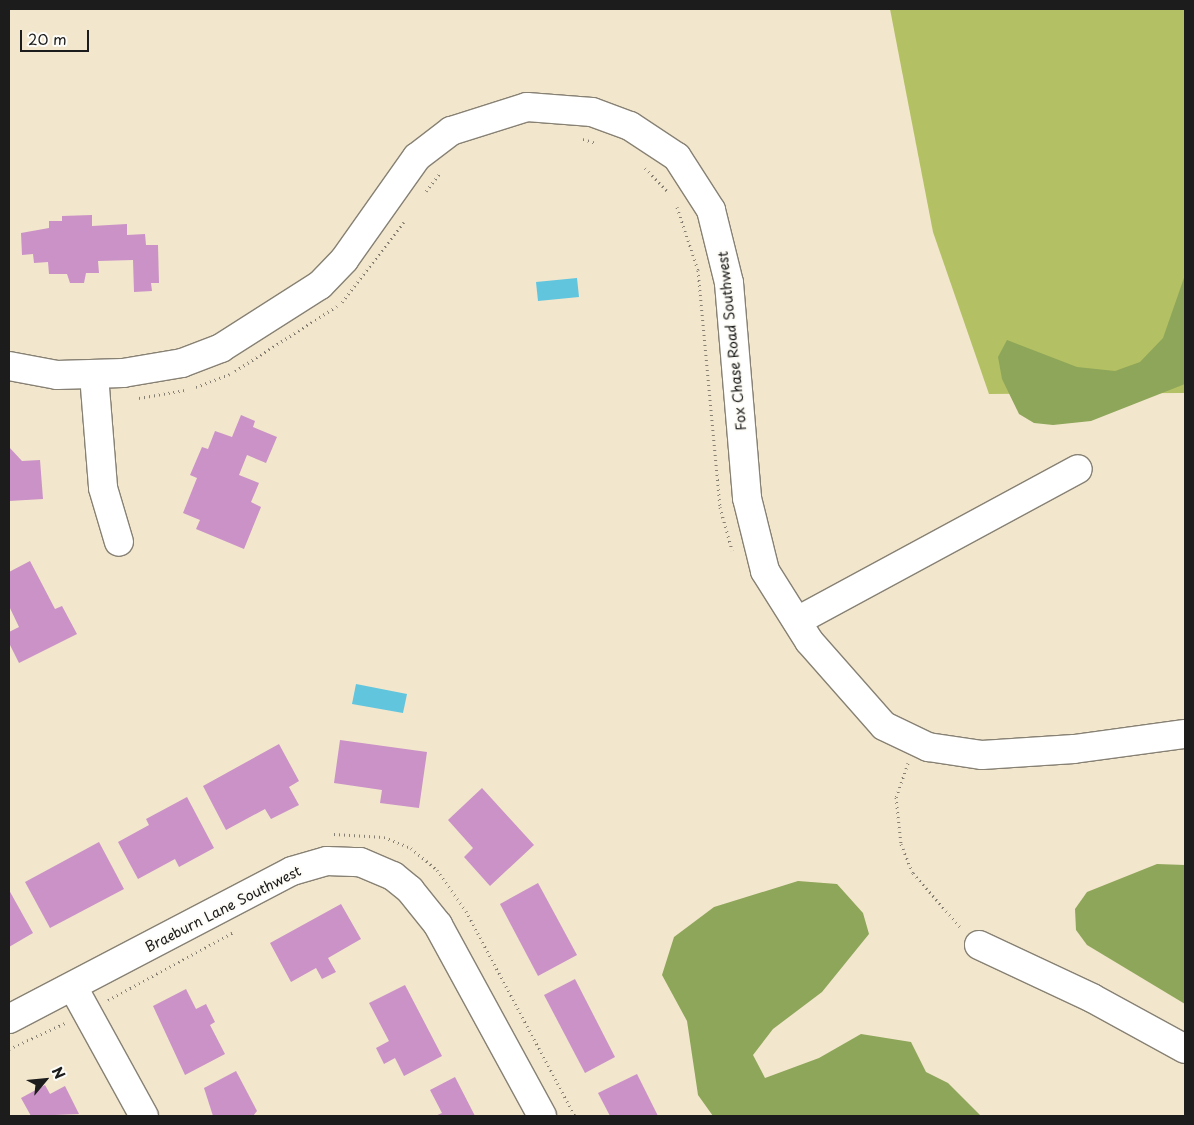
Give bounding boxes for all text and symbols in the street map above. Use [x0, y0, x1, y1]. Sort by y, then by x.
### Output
scale bar [22, 20, 91, 52]
text: 20 m [28, 27, 67, 50]
street label: Fox Chase Road Southwest [714, 250, 750, 432]
street label: Braeburn Lane Southwest [142, 862, 304, 956]
north arrow [20, 1055, 70, 1105]
text: N [47, 1063, 71, 1083]

